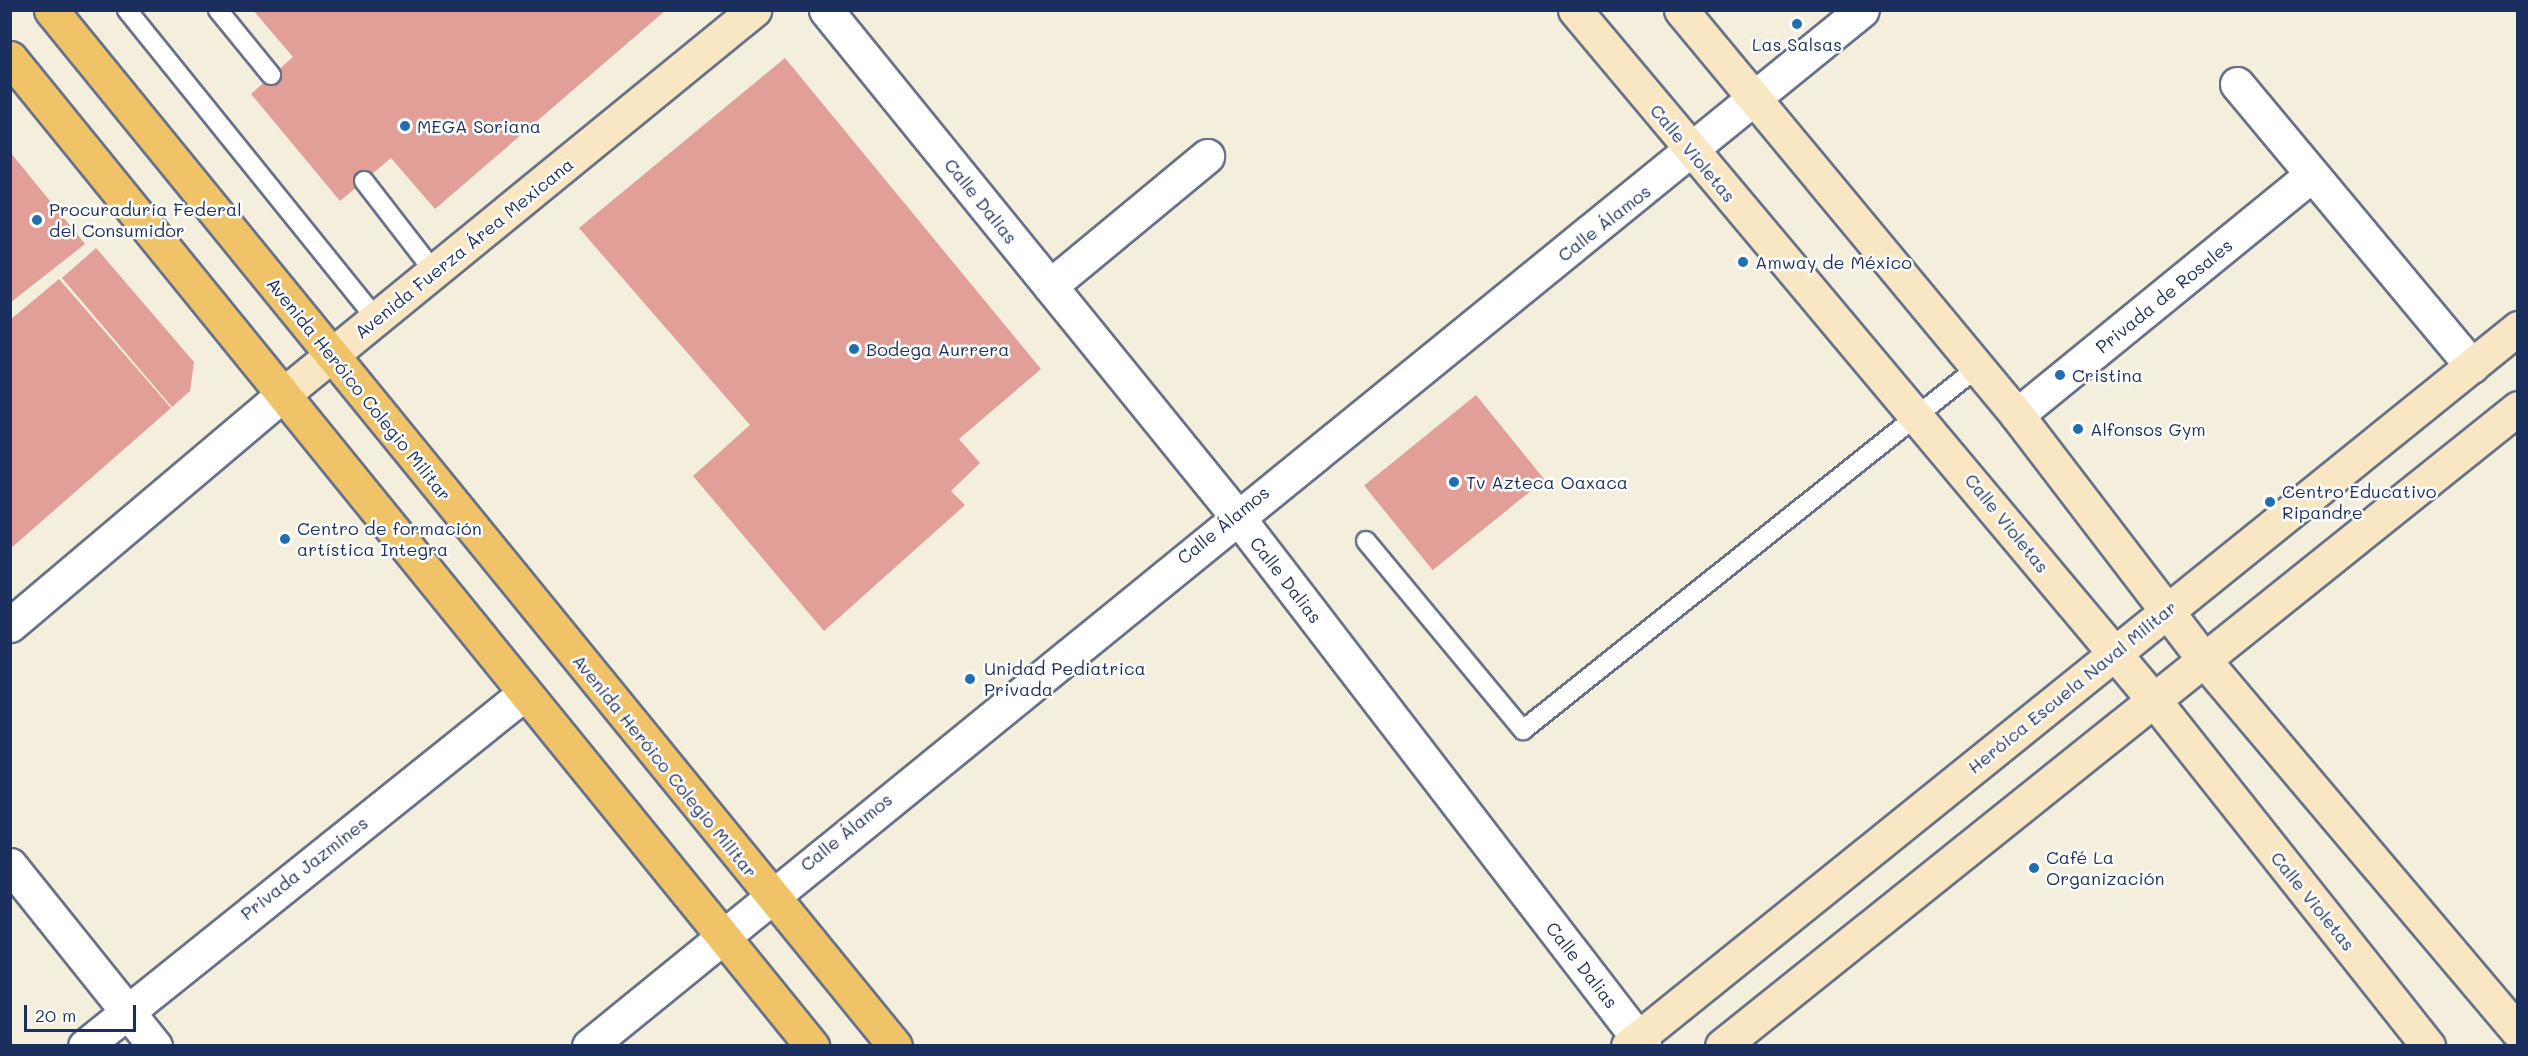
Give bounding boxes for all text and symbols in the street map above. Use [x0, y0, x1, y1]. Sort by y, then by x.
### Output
marker: Las Salsas [1790, 17, 1804, 31]
place label: Las Salsas [1752, 33, 1842, 55]
street label: Calle Violetas [1646, 100, 1740, 206]
place label: MEGA Soriana [417, 115, 541, 137]
marker: MEGA Soriana [398, 119, 412, 133]
street label: Avenida Fuerza Área Mexicana [350, 153, 578, 343]
street label: Calle Dalias [940, 154, 1022, 248]
street label: Calle Álamos [1553, 180, 1655, 266]
place label: Procuraduría Federal del Consumidor [49, 199, 242, 242]
marker: Procuraduría Federal del Consumidor [30, 213, 44, 227]
street label: Privada de Rosales [2091, 234, 2237, 358]
place label: Amway de México [1755, 251, 1912, 273]
marker: Amway de México [1736, 255, 1750, 269]
street label: Avenida Heróico Colegio Militar [262, 273, 456, 505]
place label: Bodega Aurrera [866, 338, 1010, 360]
marker: Bodega Aurrera [847, 342, 861, 356]
place label: Cristina [2072, 364, 2143, 386]
marker: Cristina [2053, 368, 2067, 382]
place label: Alfonsos Gym [2090, 418, 2206, 440]
marker: Alfonsos Gym [2071, 422, 2085, 436]
street label: Calle Violetas [1960, 469, 2054, 577]
place label: Tv Azteca Oaxaca [1466, 471, 1628, 493]
marker: Tv Azteca Oaxaca [1447, 475, 1461, 489]
street label: Calle Álamos [1173, 481, 1273, 569]
place label: Centro Educativo Ripandre [2282, 481, 2436, 524]
marker: Centro Educativo Ripandre [2263, 495, 2277, 509]
place label: Centro de formación artística Integra [297, 518, 482, 560]
marker: Centro de formación artística Integra [278, 532, 292, 546]
street label: Calle Dalias [1246, 533, 1326, 627]
street label: Heróica Escuela Naval Militar [1963, 596, 2181, 778]
street label: Avenida Heróico Colegio Militar [568, 650, 762, 882]
place label: Unidad Pediatrica Privada [984, 658, 1146, 700]
marker: Unidad Pediatrica Privada [961, 670, 979, 688]
street label: Calle Álamos [796, 788, 896, 876]
street label: Privada Jazmines [236, 812, 372, 924]
place label: Café La Organización [2046, 847, 2164, 890]
street label: Calle Violetas [2266, 847, 2360, 955]
marker: Café La Organización [2027, 861, 2041, 875]
street label: Calle Dalias [1542, 918, 1622, 1012]
scale bar [27, 993, 140, 1031]
text: 20 m [35, 1003, 76, 1027]

